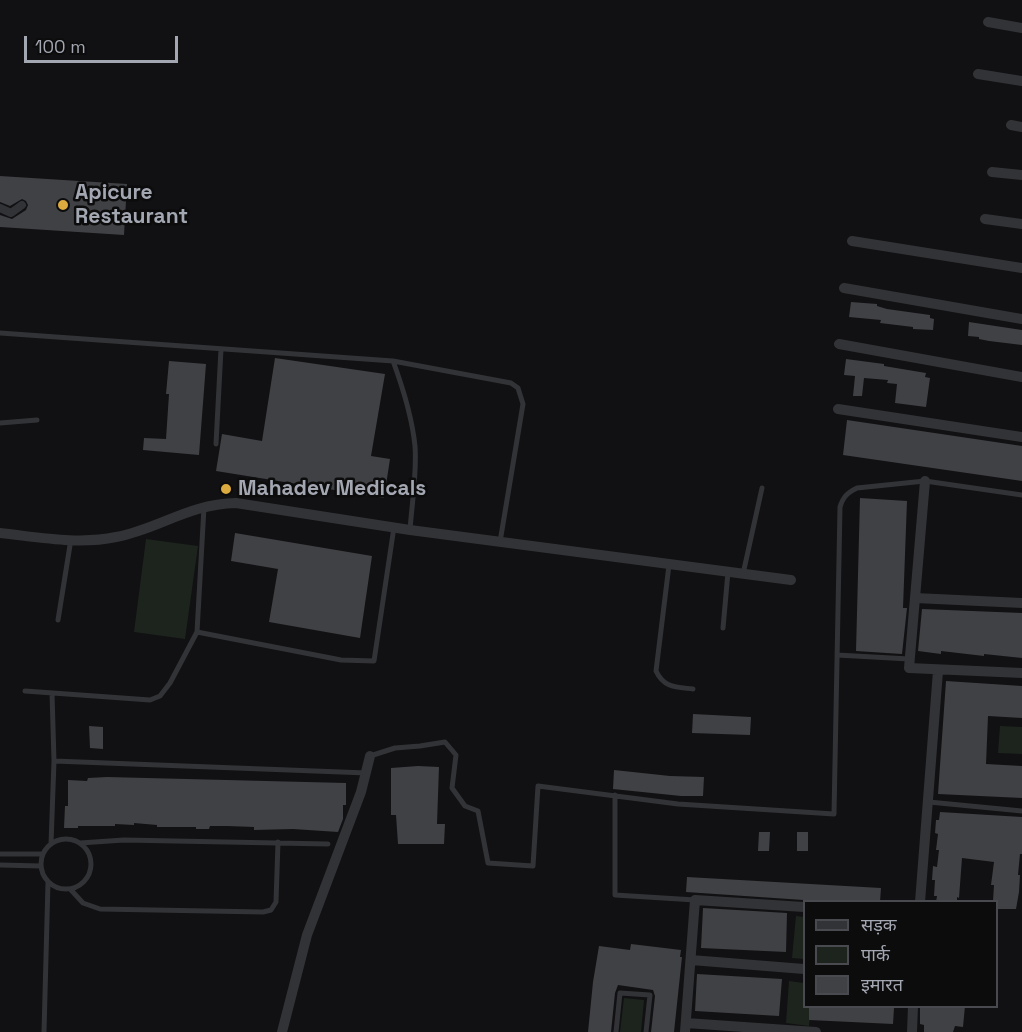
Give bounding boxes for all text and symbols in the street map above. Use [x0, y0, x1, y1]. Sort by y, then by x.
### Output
scale bar [27, 24, 182, 62]
text: 100 m [35, 35, 86, 58]
place label: Apicure Restaurant [75, 180, 188, 230]
marker: Apicure Restaurant [56, 198, 70, 212]
place label: Mahadev Medicals [238, 476, 426, 502]
marker: Mahadev Medicals [219, 482, 233, 496]
legend [803, 900, 998, 1008]
text: सड़क [861, 913, 897, 936]
text: पार्क [861, 943, 890, 966]
text: इमारत [861, 973, 903, 996]

